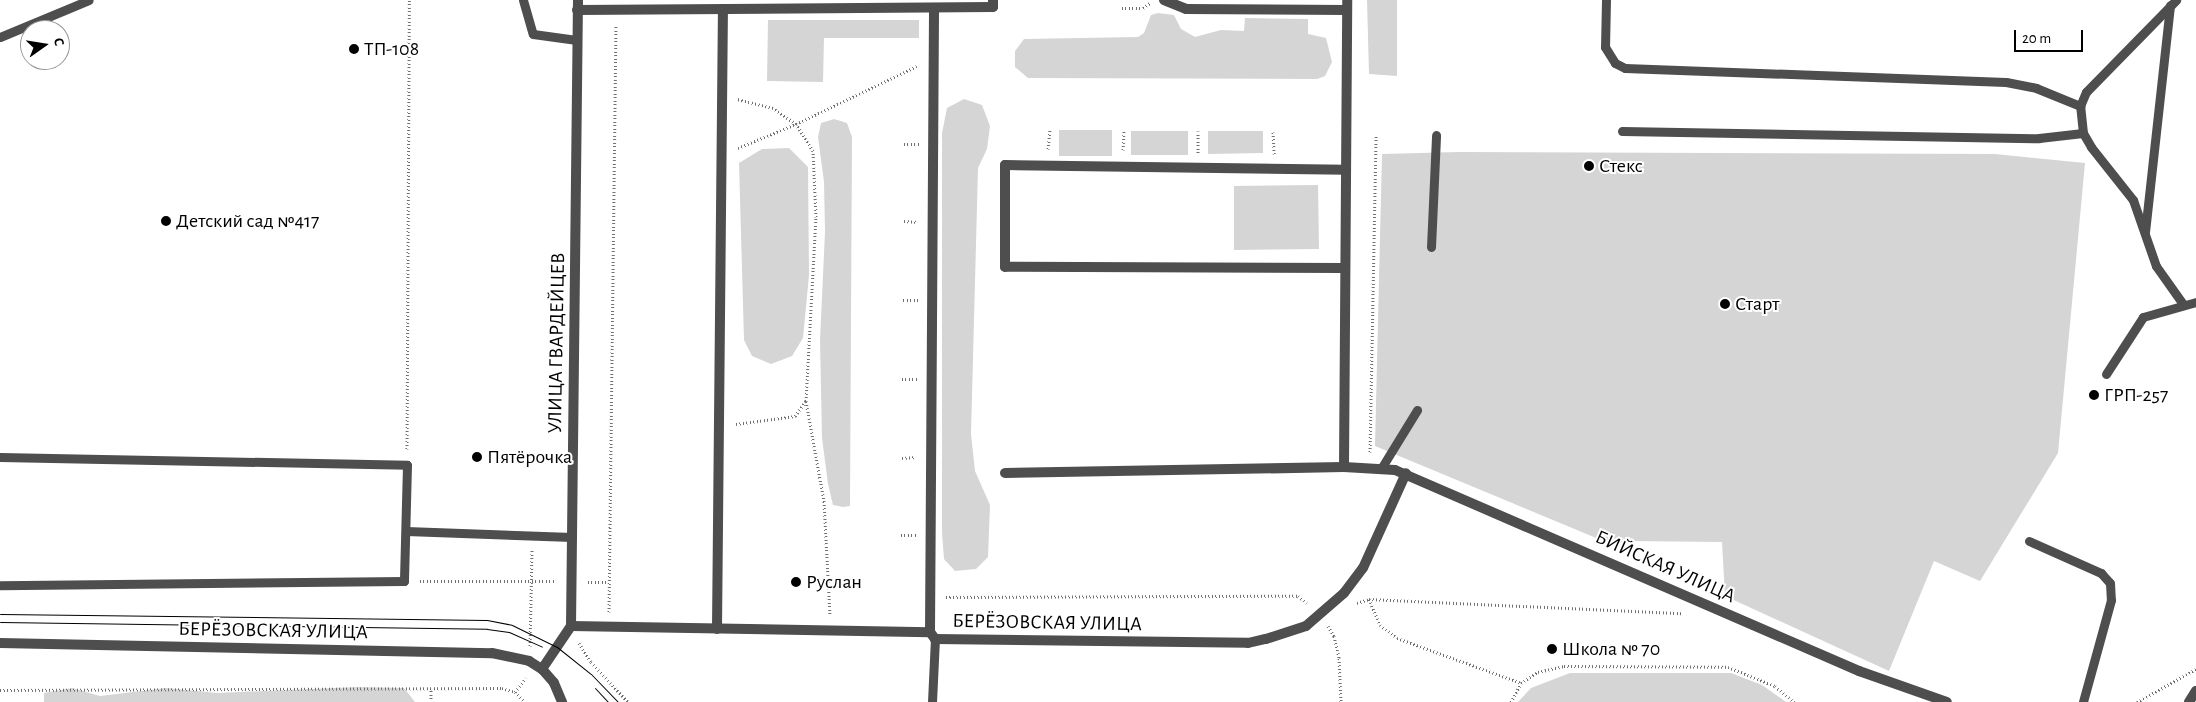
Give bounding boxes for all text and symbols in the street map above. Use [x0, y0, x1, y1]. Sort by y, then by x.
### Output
north arrow [20, 20, 70, 70]
scale bar [2016, 20, 2085, 52]
text: 20 m [2022, 31, 2051, 46]
text: С [51, 37, 66, 47]
place label: ТП-108 [364, 37, 419, 61]
marker: ТП-108 [348, 43, 360, 55]
place label: Стекс [1599, 154, 1643, 178]
marker: Стекс [1583, 160, 1595, 172]
place label: Детский сад №417 [176, 209, 319, 233]
marker: Детский сад №417 [160, 215, 172, 227]
street label: УЛИЦА ГВАРДЕЙЦЕВ [543, 252, 571, 434]
place label: Старт [1735, 292, 1779, 316]
marker: Старт [1719, 298, 1731, 310]
place label: ГРП-257 [2104, 383, 2168, 407]
marker: ГРП-257 [2088, 389, 2100, 401]
place label: Пятёрочка [487, 445, 572, 469]
marker: Пятёрочка [471, 451, 483, 463]
street label: БИЙСКАЯ УЛИЦА [1591, 525, 1739, 609]
place label: Руслан [806, 570, 862, 594]
marker: Руслан [790, 576, 802, 588]
street label: БЕРЁЗОВСКАЯ УЛИЦА [952, 609, 1142, 637]
street label: БЕРЁЗОВСКАЯ УЛИЦА [178, 617, 368, 645]
place label: Школа № 70 [1562, 637, 1660, 661]
marker: Школа № 70 [1546, 643, 1558, 655]

